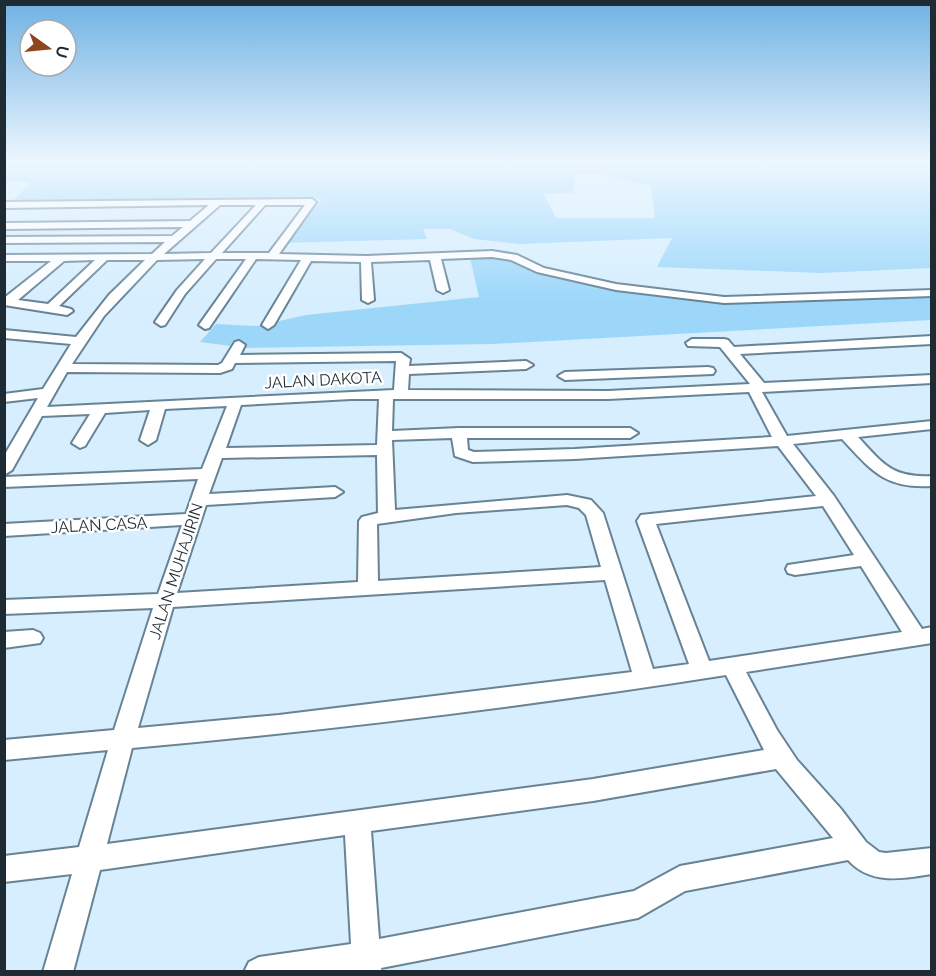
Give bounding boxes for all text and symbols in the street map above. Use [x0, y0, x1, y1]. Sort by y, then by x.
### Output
north arrow [18, 18, 78, 78]
text: U [51, 43, 73, 60]
street label: JALAN DAKOTA [264, 367, 382, 393]
street label: JALAN MUHAJIRIN [145, 501, 207, 641]
street label: JALAN CASA [50, 513, 148, 537]

